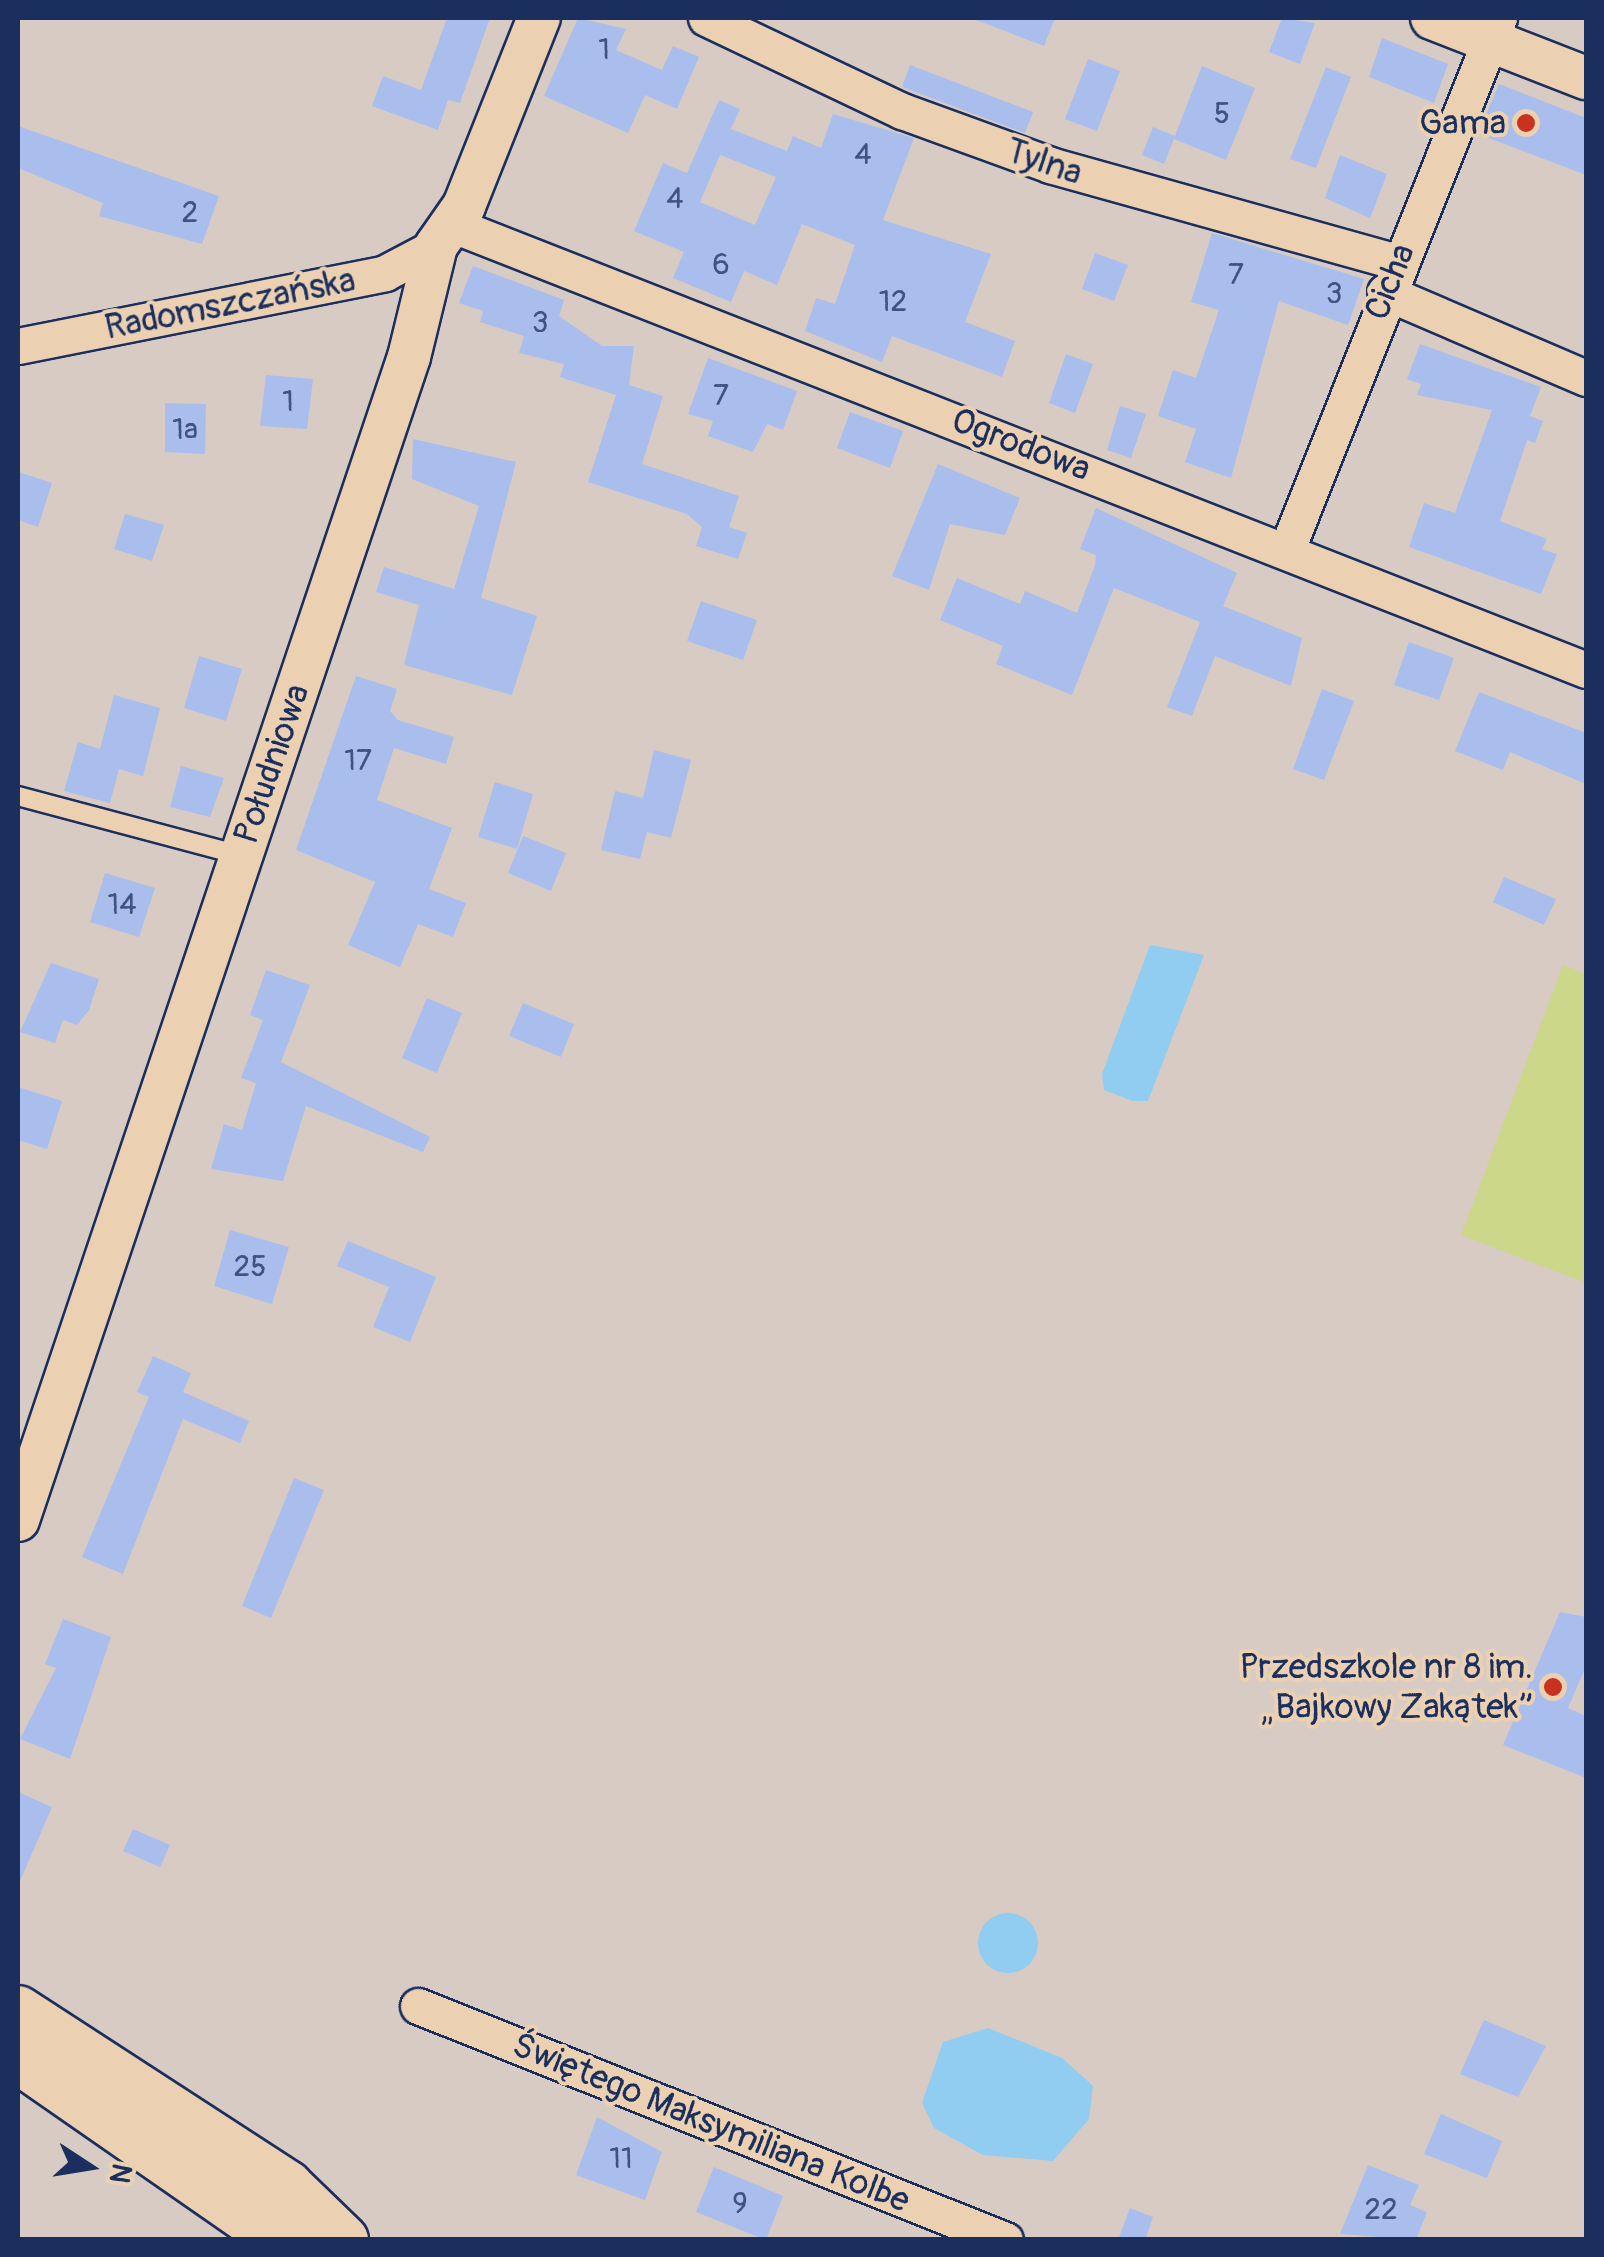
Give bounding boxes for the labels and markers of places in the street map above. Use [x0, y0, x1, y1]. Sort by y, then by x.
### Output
place label: Gama [1419, 102, 1506, 144]
marker: Gama [1515, 112, 1537, 134]
place label: Przedszkole nr 8 im. „Bajkowy Zakątek” [1240, 1646, 1533, 1728]
marker: Przedszkole nr 8 im. „Bajkowy Zakątek” [1542, 1676, 1564, 1698]

